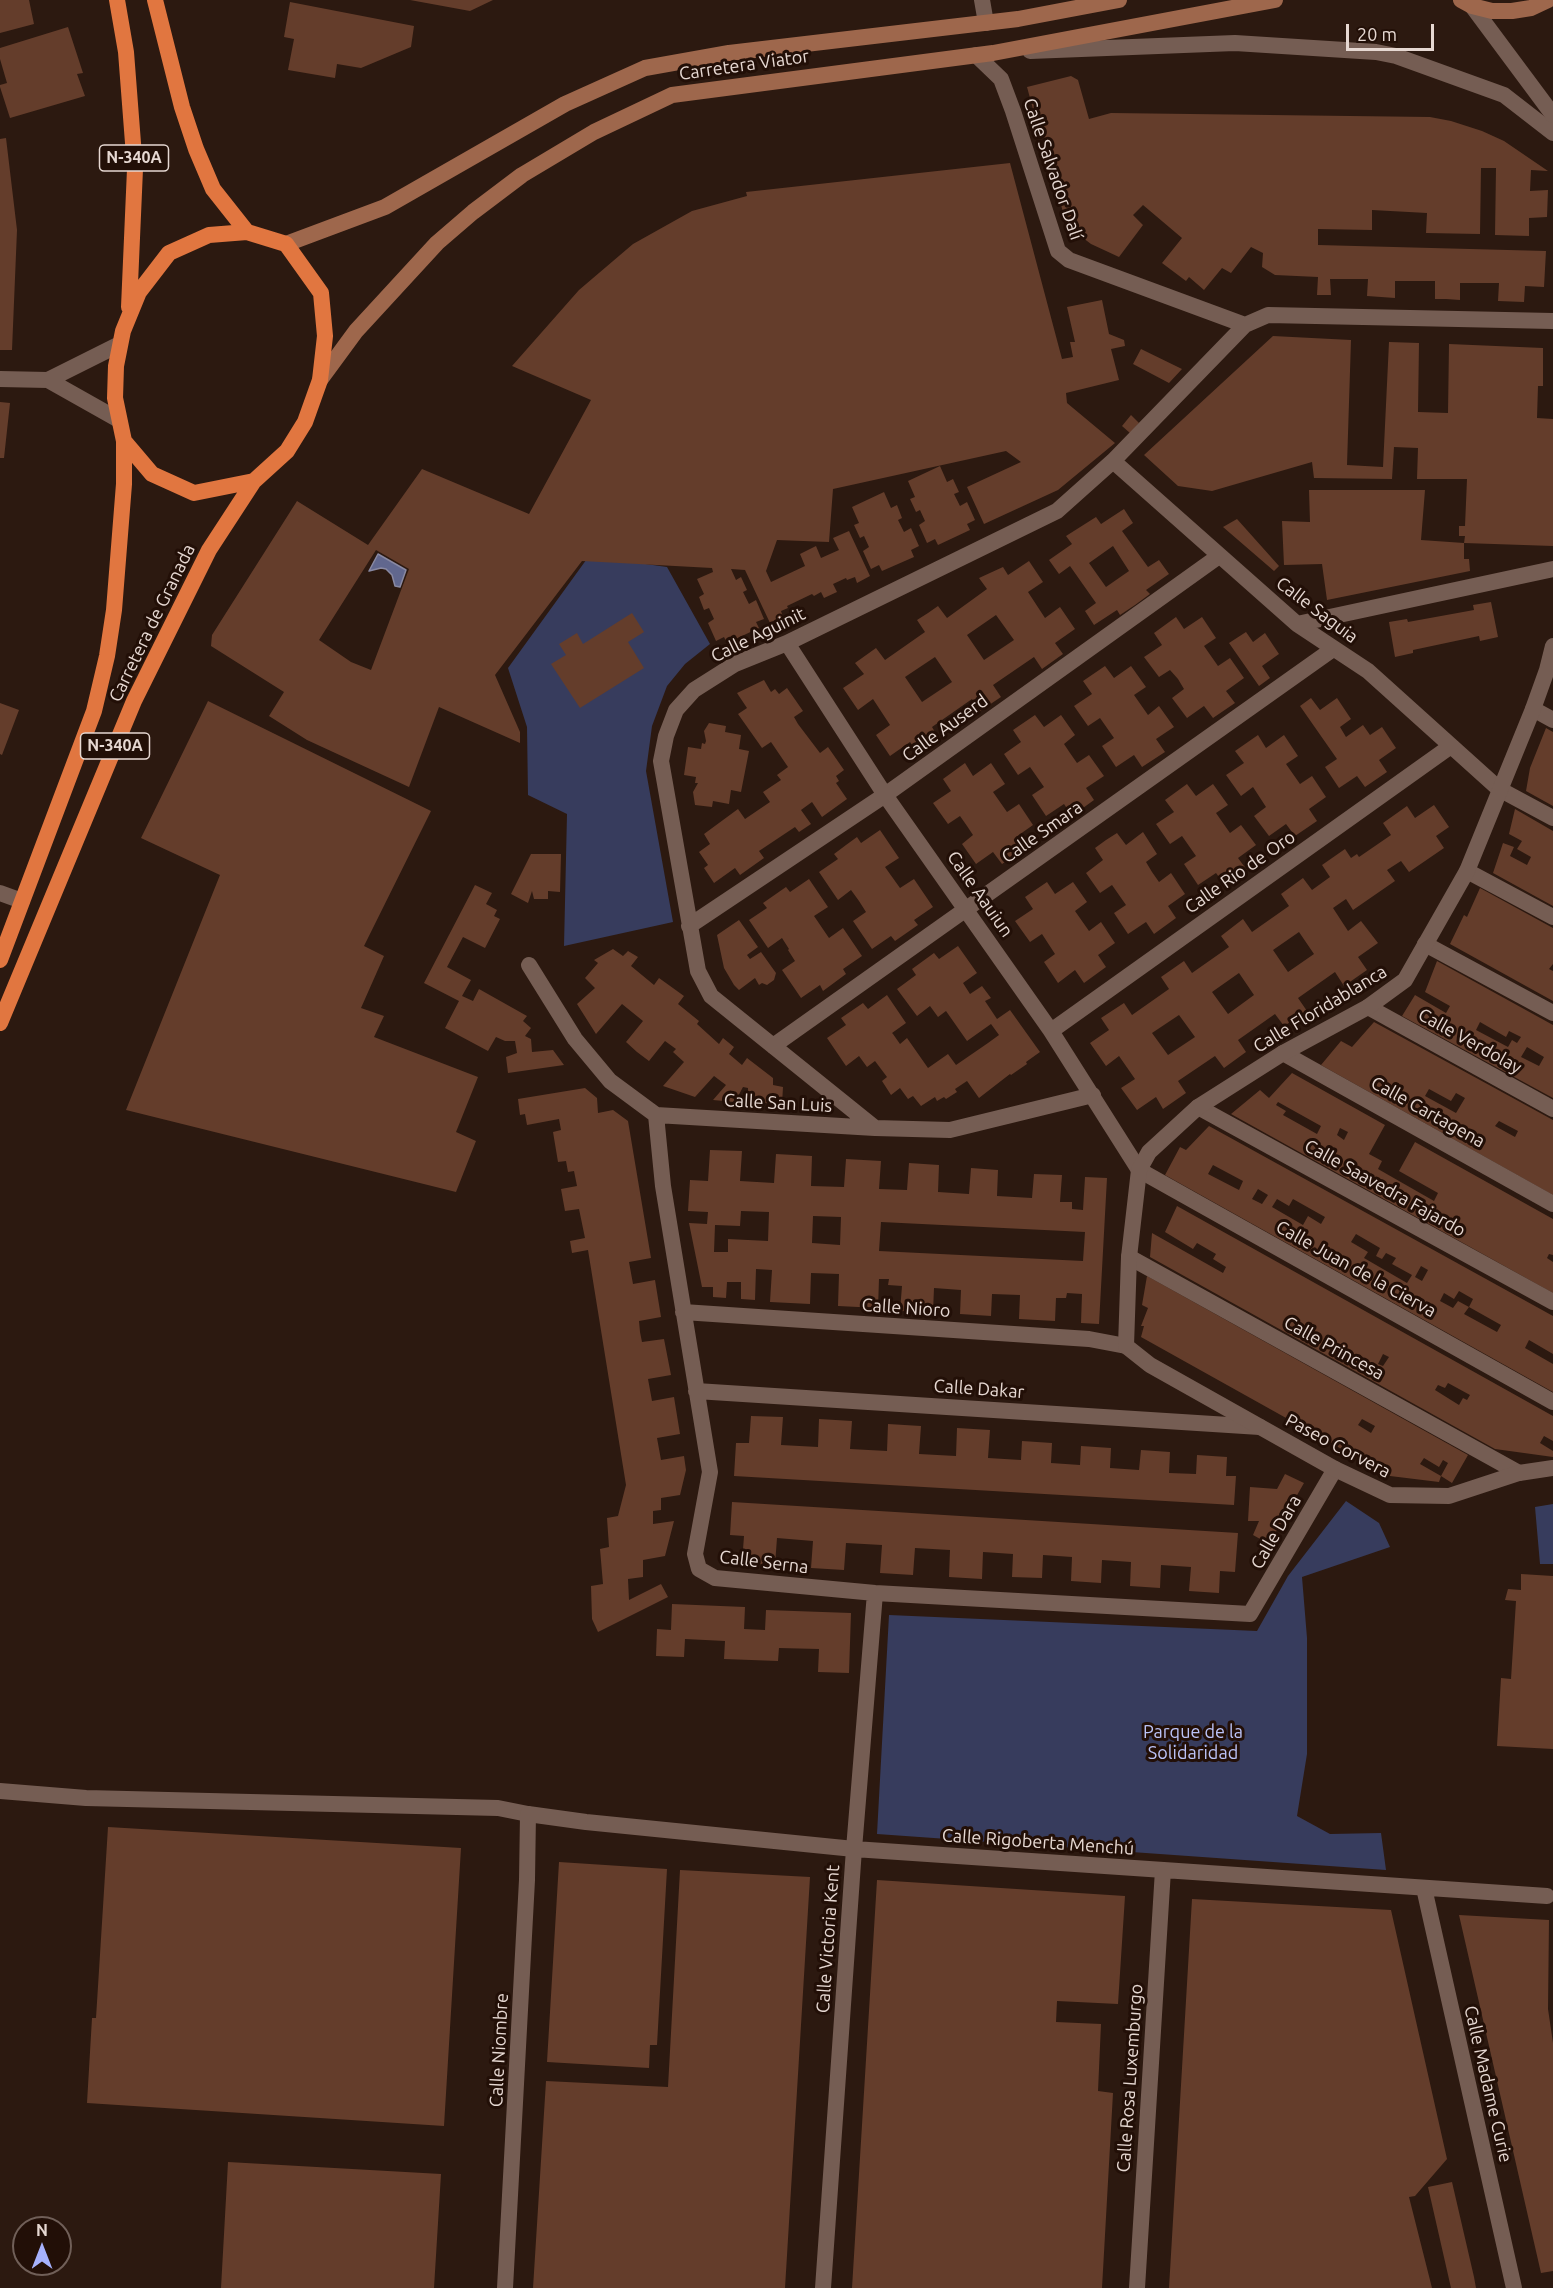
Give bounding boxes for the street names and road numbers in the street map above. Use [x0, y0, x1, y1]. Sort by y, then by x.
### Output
street label: Carretera Viator [678, 45, 810, 85]
street label: Calle Salvador Dalí [1019, 95, 1087, 243]
road number: N-340A [100, 145, 168, 171]
street label: Carretera de Granada [104, 541, 200, 705]
street label: Calle Saguia [1272, 572, 1362, 648]
street label: Calle Aguinit [707, 603, 809, 667]
street label: Calle Auserd [898, 690, 992, 766]
road number: N-340A [80, 733, 150, 759]
street label: Calle Smara [997, 796, 1087, 868]
street label: Calle Rio de Oro [1181, 826, 1299, 918]
street label: Calle Aauiun [942, 847, 1018, 941]
street label: Calle Floridablanca [1249, 961, 1391, 1057]
street label: Calle Verdolay [1414, 1004, 1526, 1078]
street label: Calle Cartagena [1367, 1072, 1489, 1152]
street label: Calle San Luis [723, 1089, 833, 1117]
street label: Calle Saavedra Fajardo [1301, 1135, 1469, 1241]
street label: Calle Juan de la Cierva [1272, 1216, 1440, 1322]
street label: Calle Nioro [861, 1294, 951, 1322]
street label: Calle Princesa [1280, 1312, 1388, 1384]
street label: Calle Dakar [933, 1375, 1025, 1403]
street label: Paseo Corvera [1282, 1409, 1394, 1483]
street label: Calle Dara [1246, 1491, 1306, 1573]
street label: Calle Serna [718, 1546, 810, 1578]
street label: Calle Rigoberta Menchú [941, 1825, 1135, 1859]
street label: Calle Victoria Kent [812, 1864, 844, 2014]
street label: Calle Rosa Luxemburgo [1113, 1983, 1147, 2173]
street label: Calle Niombre [485, 1992, 513, 2108]
street label: Calle Madame Curie [1459, 2003, 1517, 2165]

